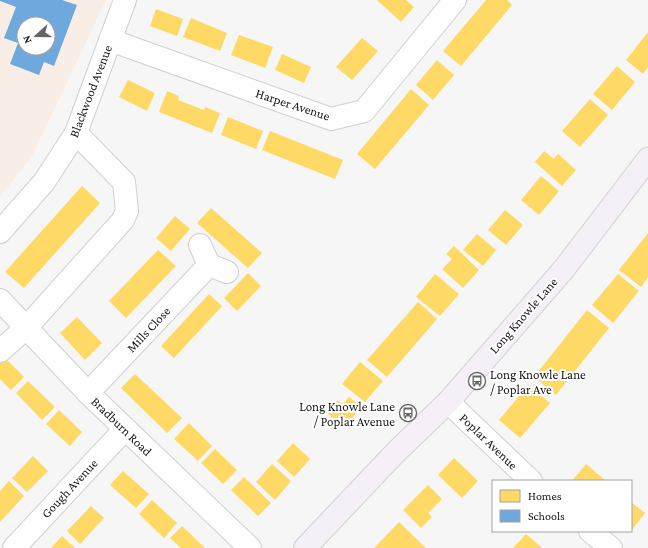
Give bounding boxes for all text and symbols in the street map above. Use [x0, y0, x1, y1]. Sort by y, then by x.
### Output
north arrow [16, 16, 56, 56]
text: N [20, 33, 34, 45]
street label: Blackwood Avenue [66, 43, 115, 140]
street label: Harper Avenue [254, 85, 332, 124]
street label: Long Knowle Lane [486, 274, 561, 356]
street label: Mills Close [123, 303, 173, 355]
place label: Long Knowle Lane / Poplar Ave [490, 367, 586, 397]
bus stop icon: Long Knowle Lane / Poplar Ave [467, 371, 487, 391]
street label: Bradburn Road [88, 394, 155, 459]
place label: Long Knowle Lane / Poplar Avenue [299, 399, 395, 429]
bus stop icon: Long Knowle Lane / Poplar Avenue [398, 403, 418, 423]
street label: Poplar Avenue [457, 410, 521, 473]
street label: Gough Avenue [38, 455, 101, 521]
legend [492, 480, 632, 532]
text: Homes [528, 489, 562, 503]
text: Schools [528, 509, 565, 523]

